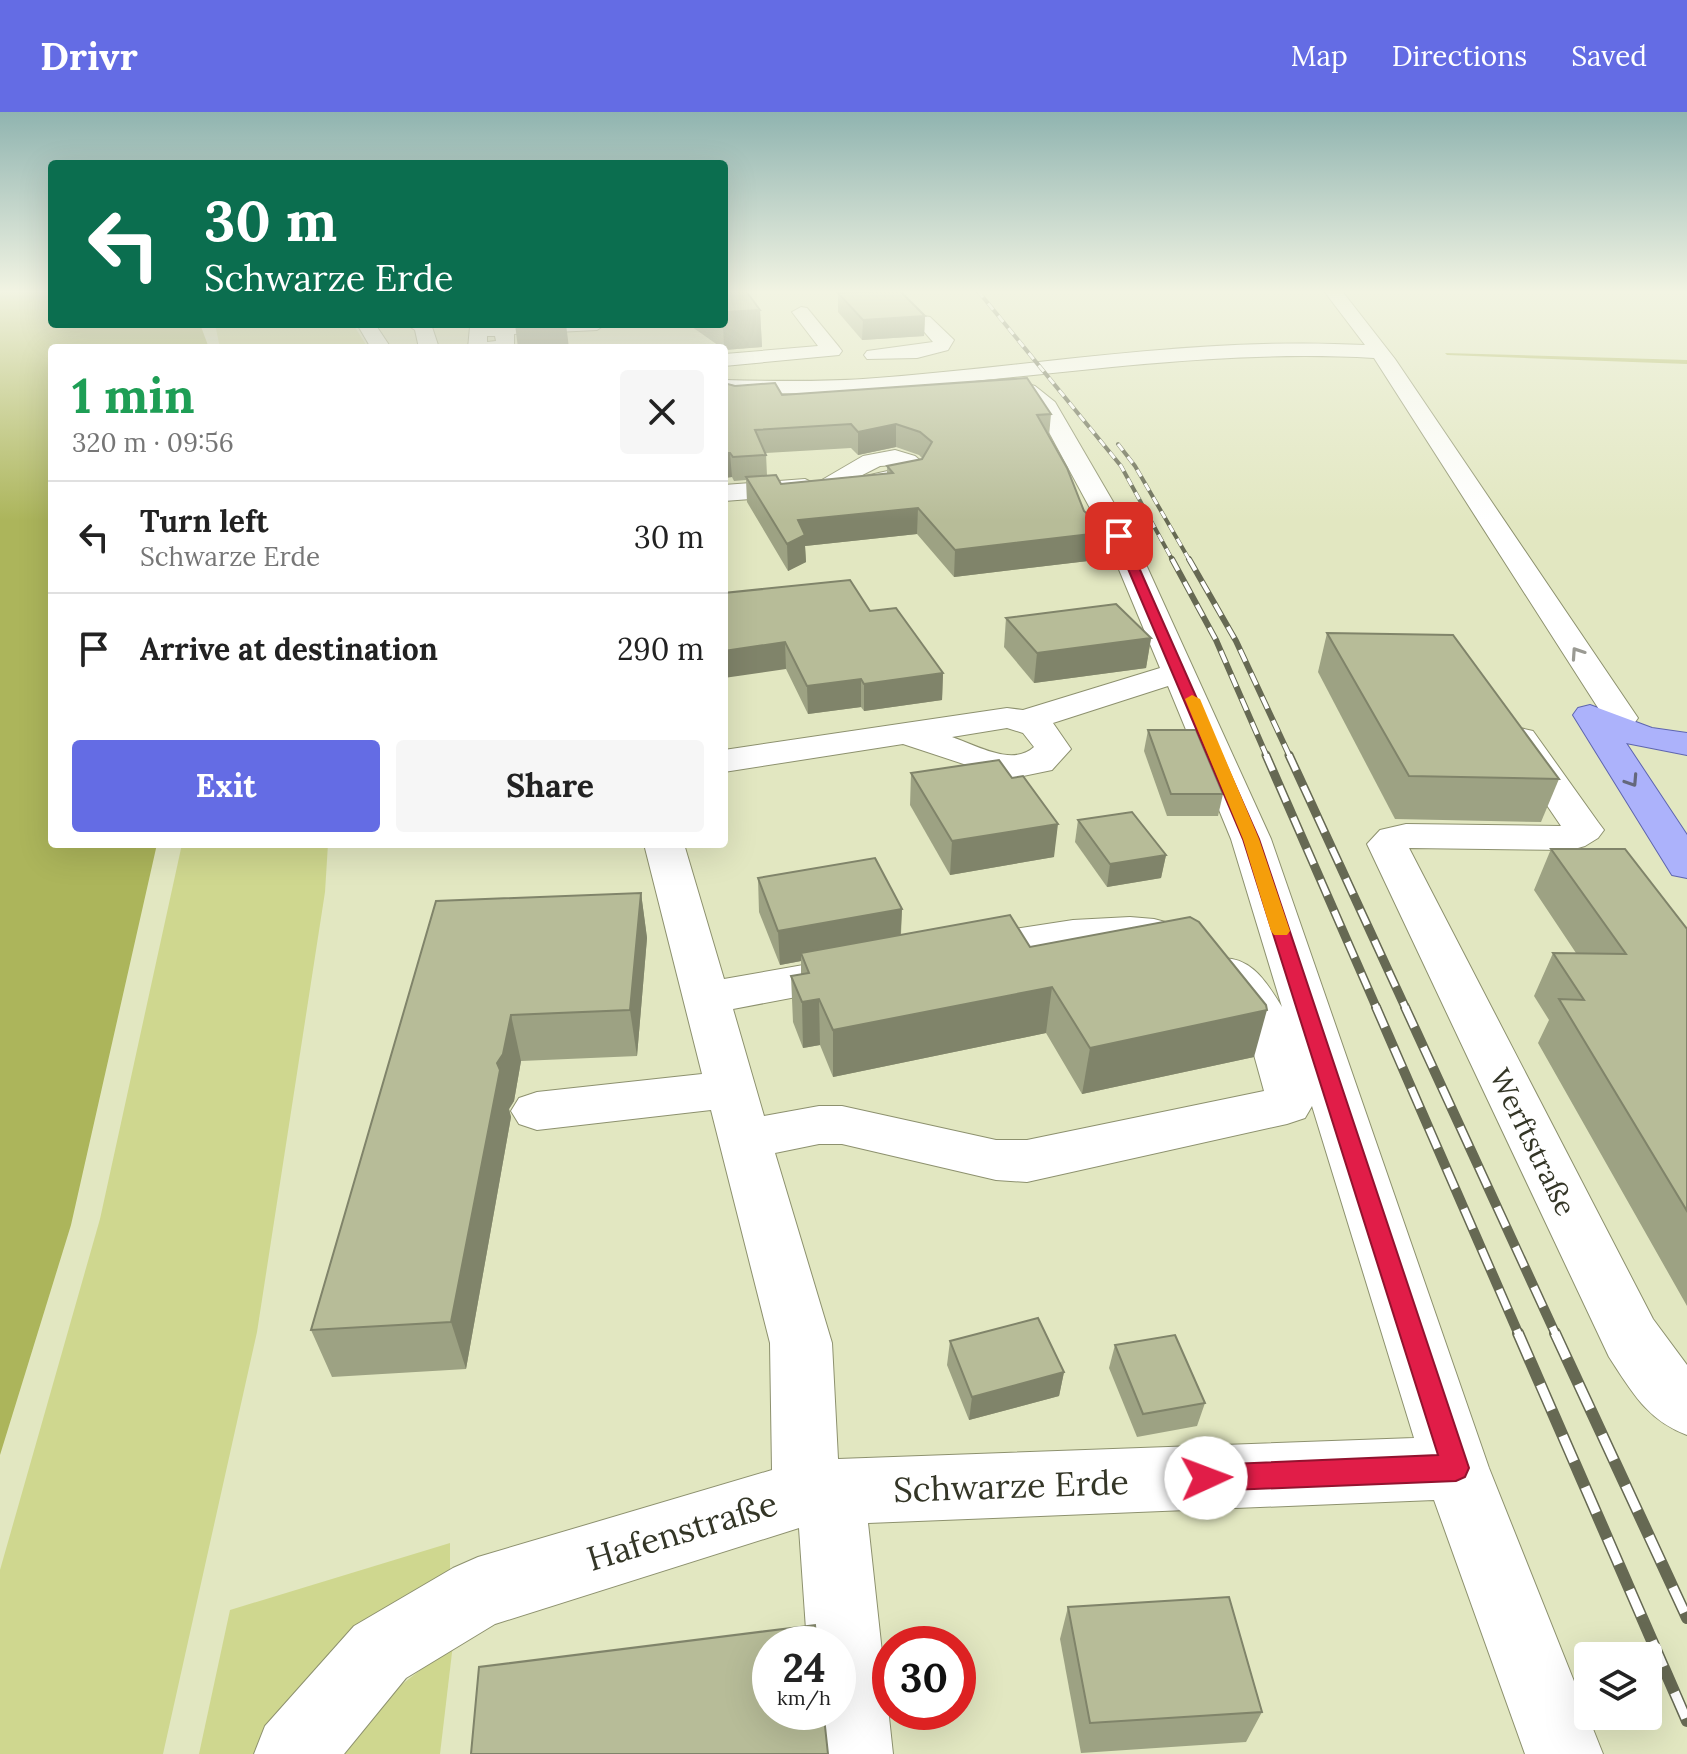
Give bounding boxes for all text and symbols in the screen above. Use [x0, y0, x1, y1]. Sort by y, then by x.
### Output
text: Drivr [40, 32, 138, 80]
text: Map [1291, 38, 1348, 74]
text: Directions [1392, 38, 1527, 74]
text: Saved [1571, 38, 1647, 74]
text: 30 m [204, 185, 337, 256]
icon: left [72, 192, 176, 296]
text: Schwarze Erde [204, 255, 453, 301]
text: 1 min [72, 365, 195, 426]
button: close [620, 370, 704, 454]
text: 320 m · 09:56 [72, 426, 234, 459]
text: Turn left [140, 502, 268, 540]
pin [1085, 502, 1153, 570]
icon: arrive [1097, 514, 1141, 558]
icon: left [72, 515, 116, 559]
text: 30 m [634, 518, 704, 556]
text: Schwarze Erde [140, 540, 320, 573]
icon: arrive [72, 627, 116, 671]
text: Arrive at destination [140, 630, 438, 668]
text: 290 m [617, 630, 704, 668]
one-way arrow [1572, 648, 1587, 662]
button: Exit [72, 740, 380, 832]
button: Share [396, 740, 704, 832]
one-way arrow [1623, 772, 1638, 787]
street label: Werftstraße [1482, 1063, 1584, 1221]
position arrow [1164, 1436, 1248, 1520]
street label: Schwarze Erde [892, 1460, 1129, 1511]
street label: Hafenstraße [582, 1481, 782, 1580]
speed limit sign: 30 [872, 1626, 976, 1730]
text: 24 [782, 1642, 826, 1693]
map controls [1574, 1642, 1662, 1730]
button: layers [1574, 1642, 1662, 1730]
text: km/h [777, 1685, 831, 1710]

